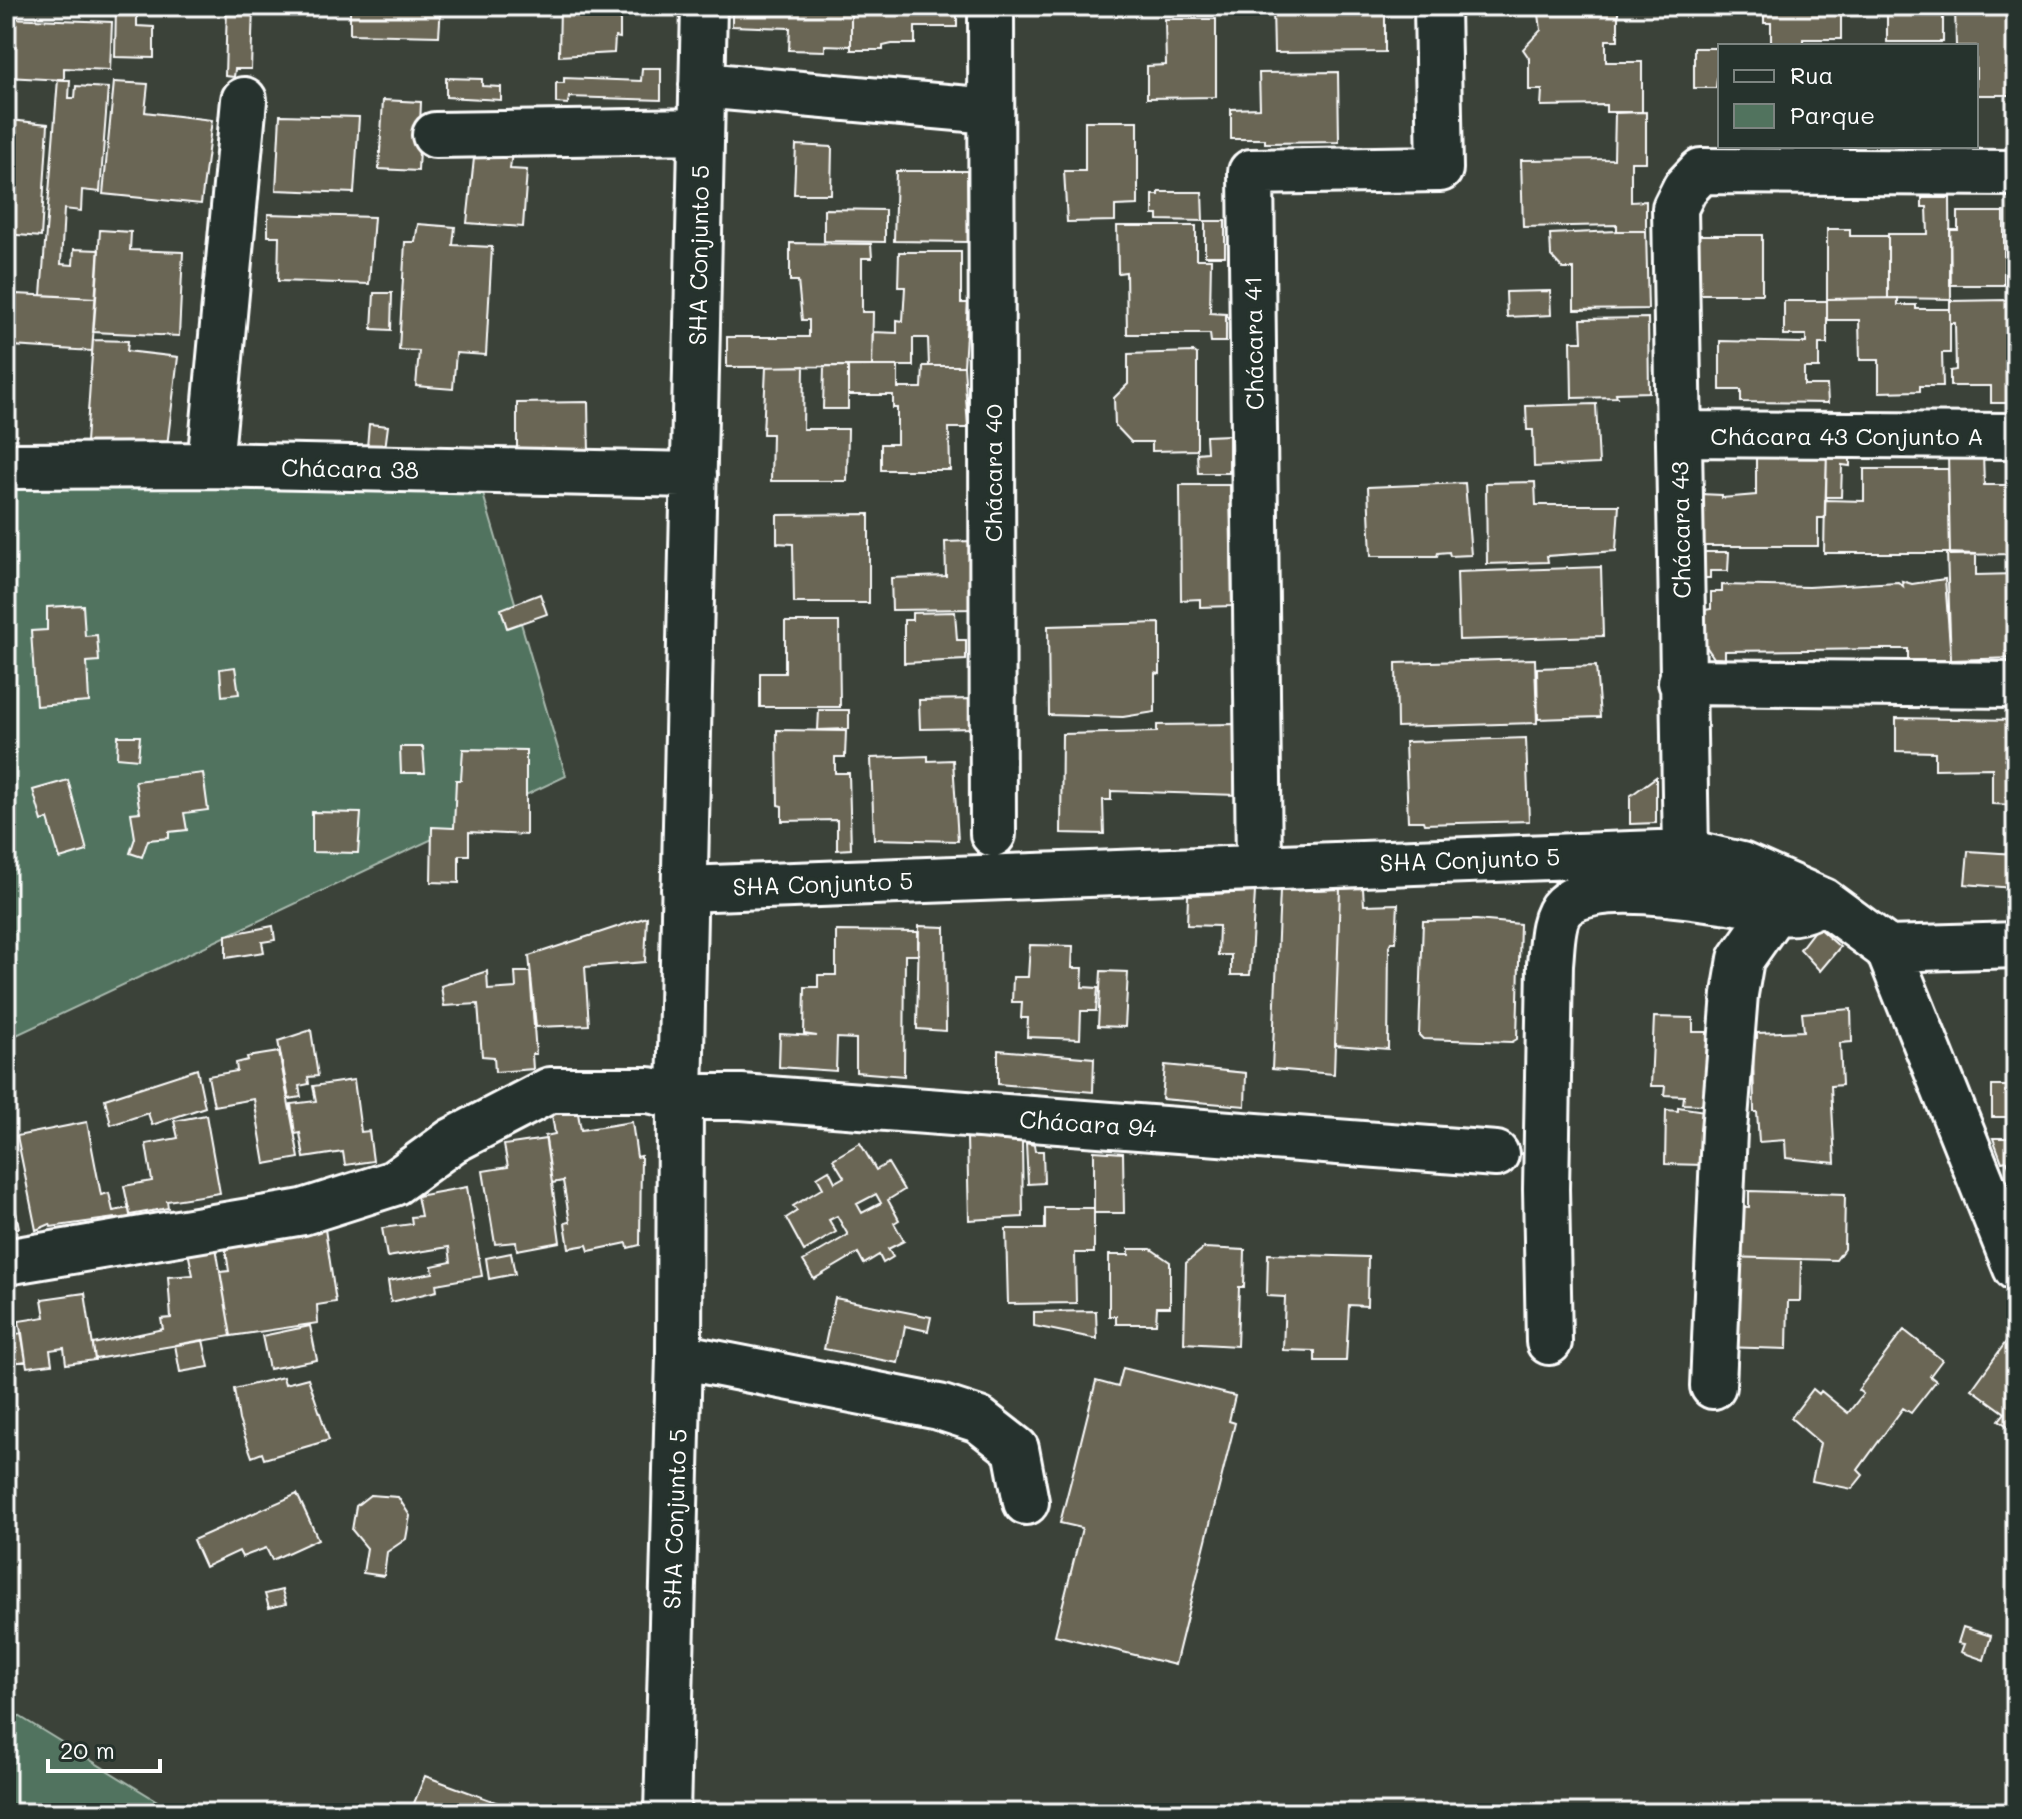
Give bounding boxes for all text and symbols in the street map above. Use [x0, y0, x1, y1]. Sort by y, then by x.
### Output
legend [1718, 44, 1978, 148]
text: Rua [1790, 59, 1833, 90]
text: Parque [1790, 99, 1875, 130]
street label: SHA Conjunto 5 [681, 164, 715, 346]
street label: Chácara 41 [1236, 276, 1270, 410]
street label: Chácara 40 [977, 404, 1008, 542]
street label: Chácara 43 Conjunto A [1710, 420, 1984, 451]
street label: Chácara 38 [281, 451, 419, 485]
street label: Chácara 43 [1663, 461, 1697, 599]
street label: SHA Conjunto 5 [1379, 840, 1561, 878]
street label: SHA Conjunto 5 [732, 864, 914, 902]
street label: Chácara 94 [1018, 1103, 1158, 1143]
street label: SHA Conjunto 5 [655, 1428, 693, 1610]
scale bar [48, 1723, 160, 1773]
text: 20 m [60, 1734, 115, 1765]

